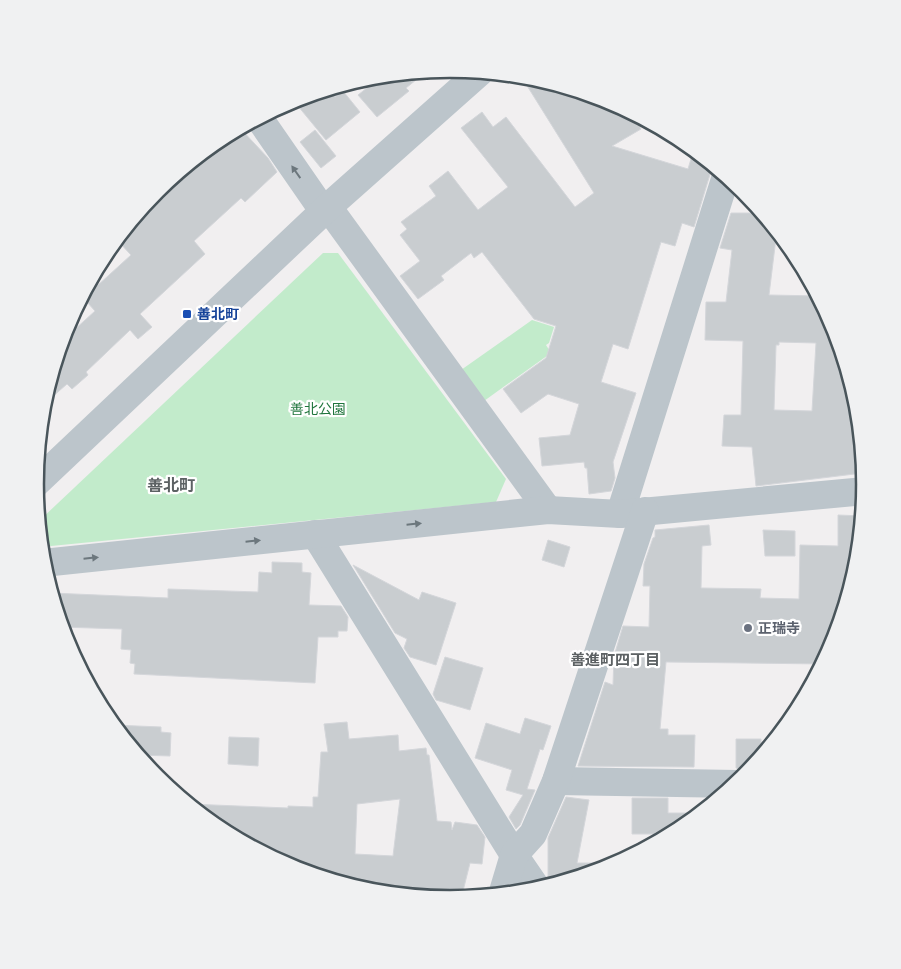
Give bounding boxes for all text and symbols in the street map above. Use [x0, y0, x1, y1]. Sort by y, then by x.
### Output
one-way arrow [291, 165, 301, 178]
place label: 善北町 [197, 306, 239, 322]
marker: 善北町 [181, 308, 193, 320]
park label: 善北公園 [290, 401, 346, 417]
district label: 善北町 [147, 476, 195, 494]
one-way arrow [407, 520, 423, 528]
one-way arrow [245, 537, 261, 545]
one-way arrow [84, 554, 100, 562]
place label: 正瑞寺 [758, 620, 800, 636]
marker: 正瑞寺 [742, 622, 754, 634]
district label: 善進町四丁目 [570, 651, 660, 668]

